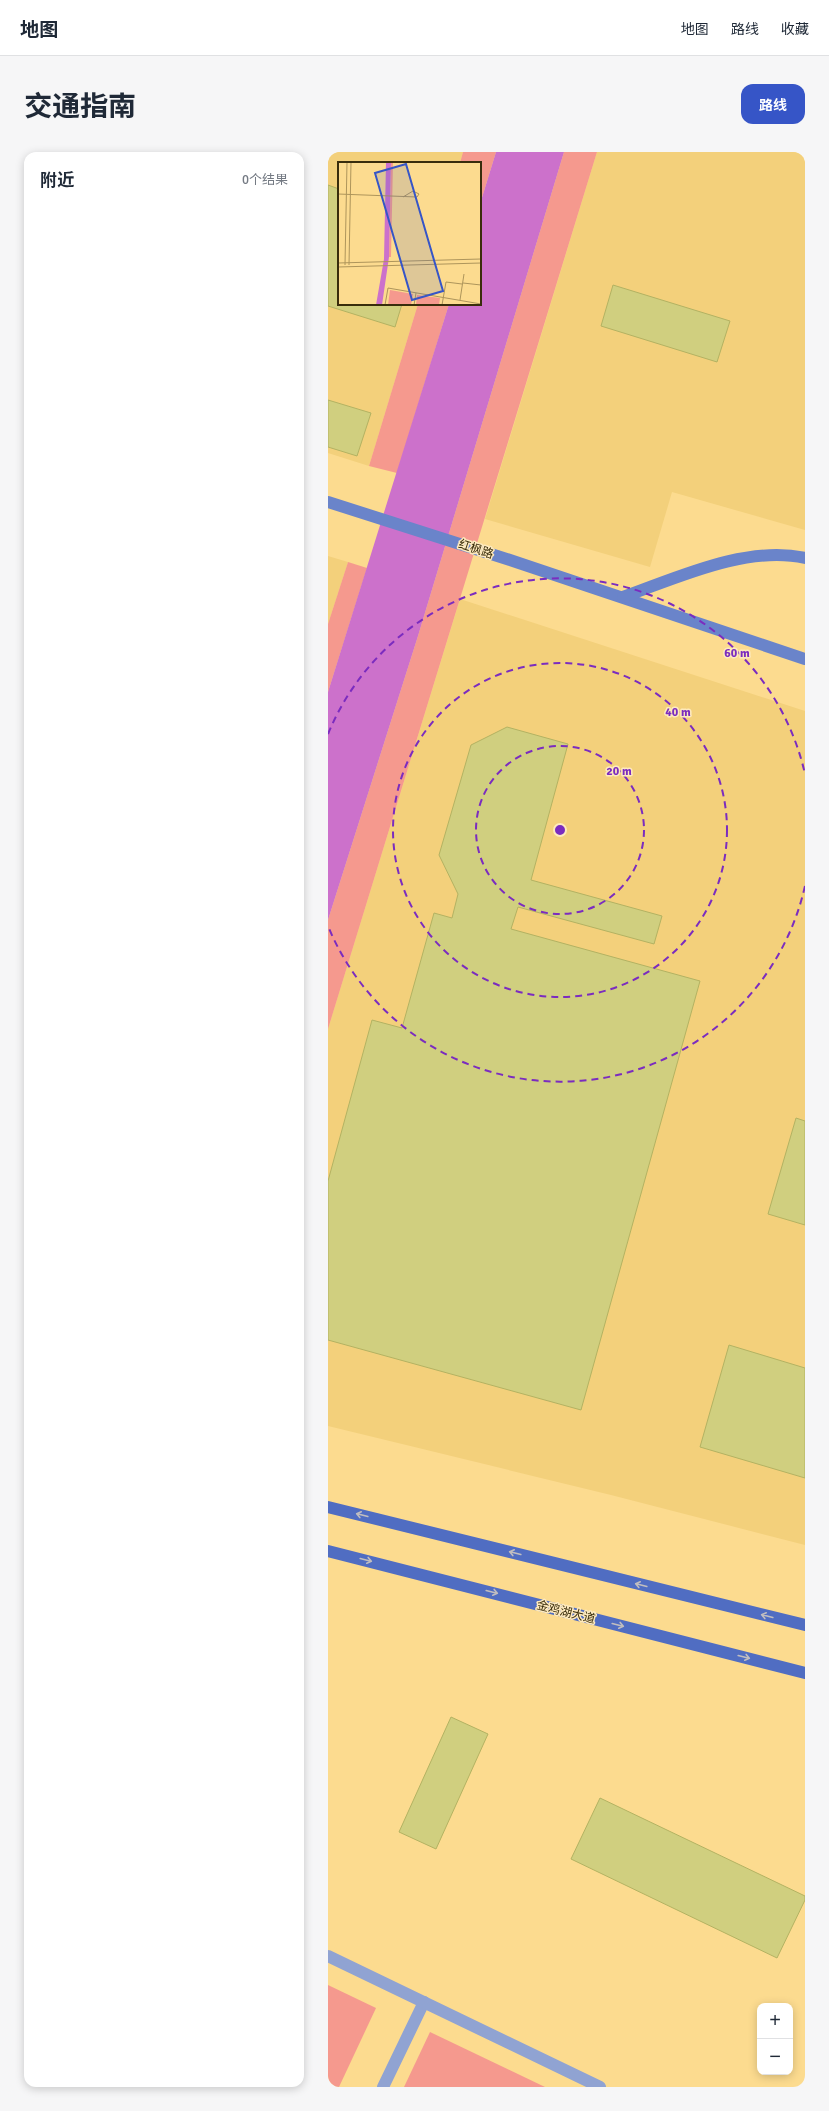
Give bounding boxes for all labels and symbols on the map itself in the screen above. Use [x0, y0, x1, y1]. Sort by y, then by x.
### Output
inset map [338, 162, 481, 305]
street label: 红枫路 [456, 537, 495, 562]
text: 60 m [724, 646, 750, 661]
text: 40 m [665, 705, 691, 720]
text: 20 m [606, 764, 632, 779]
centre of rings [553, 823, 567, 837]
one-way arrow [355, 1511, 368, 1518]
one-way arrow [509, 1549, 522, 1557]
one-way arrow [359, 1557, 372, 1564]
one-way arrow [635, 1580, 648, 1588]
one-way arrow [485, 1589, 498, 1597]
street label: 金鸡湖大道 [535, 1598, 597, 1627]
one-way arrow [761, 1612, 774, 1619]
one-way arrow [611, 1621, 624, 1629]
one-way arrow [737, 1654, 750, 1661]

